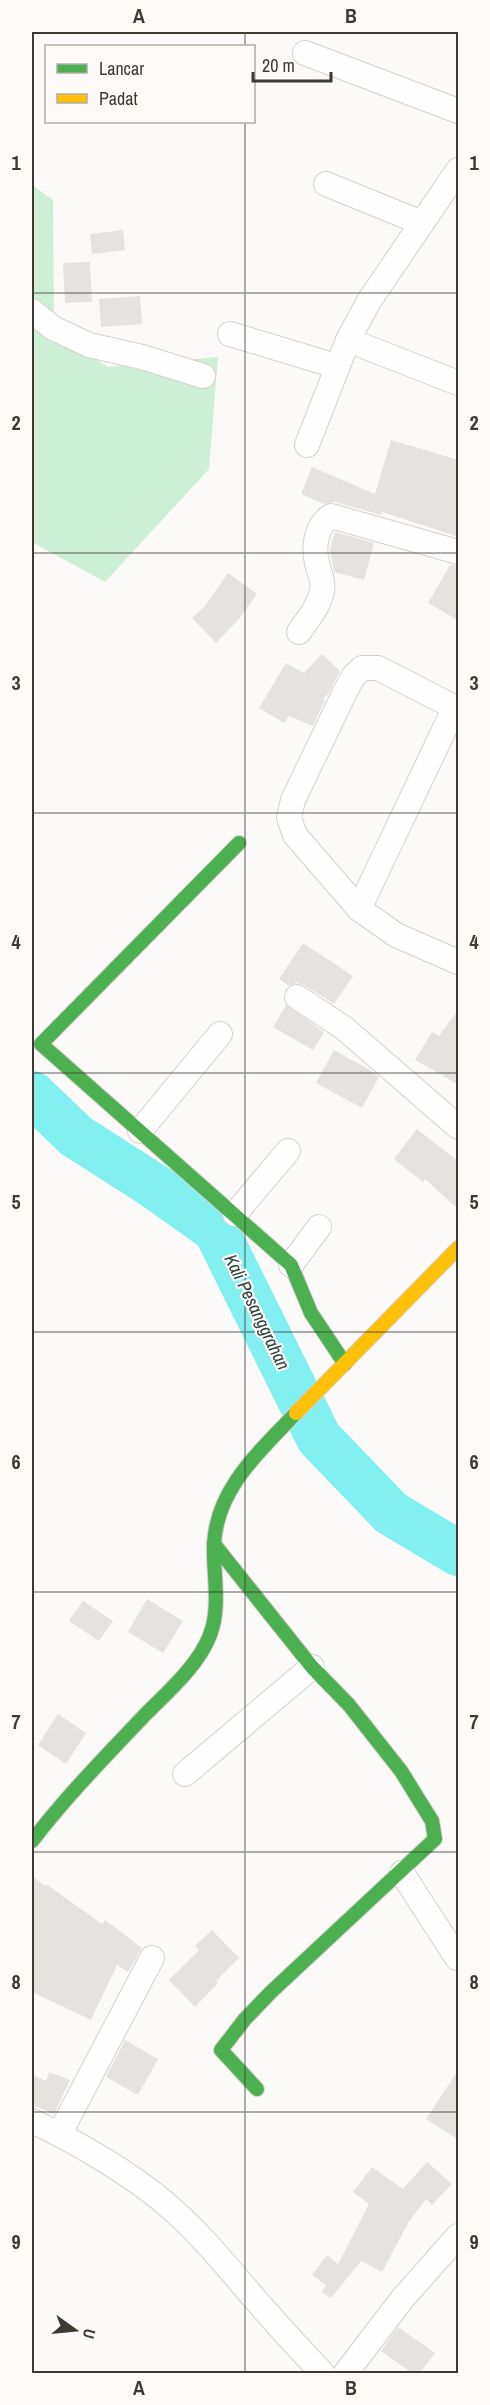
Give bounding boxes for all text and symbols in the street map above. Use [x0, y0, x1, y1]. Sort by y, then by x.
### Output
text: A [133, 2, 145, 29]
text: B [345, 2, 357, 29]
legend [45, 45, 255, 123]
scale bar [253, 45, 331, 83]
text: 20 m [262, 53, 295, 78]
text: Lancar [99, 56, 144, 81]
text: Padat [99, 86, 138, 111]
text: 1 [11, 149, 21, 176]
text: 1 [469, 149, 479, 176]
text: 2 [11, 409, 21, 436]
text: 2 [469, 409, 479, 436]
text: 3 [11, 669, 21, 696]
text: 3 [469, 669, 479, 696]
text: 4 [11, 928, 21, 955]
text: 4 [469, 928, 479, 955]
text: 5 [11, 1188, 21, 1215]
text: 5 [469, 1188, 479, 1215]
water label: Kali Pesanggrahan [219, 1250, 296, 1374]
text: 6 [11, 1448, 21, 1475]
text: 6 [469, 1448, 479, 1475]
text: 7 [11, 1708, 21, 1735]
text: 7 [469, 1708, 479, 1735]
text: 8 [11, 1968, 21, 1995]
text: 8 [469, 1968, 479, 1995]
text: 9 [11, 2228, 21, 2255]
text: 9 [469, 2228, 479, 2255]
north arrow [45, 2300, 105, 2360]
text: U [78, 2326, 101, 2341]
text: A [133, 2374, 145, 2401]
text: B [345, 2374, 357, 2401]

